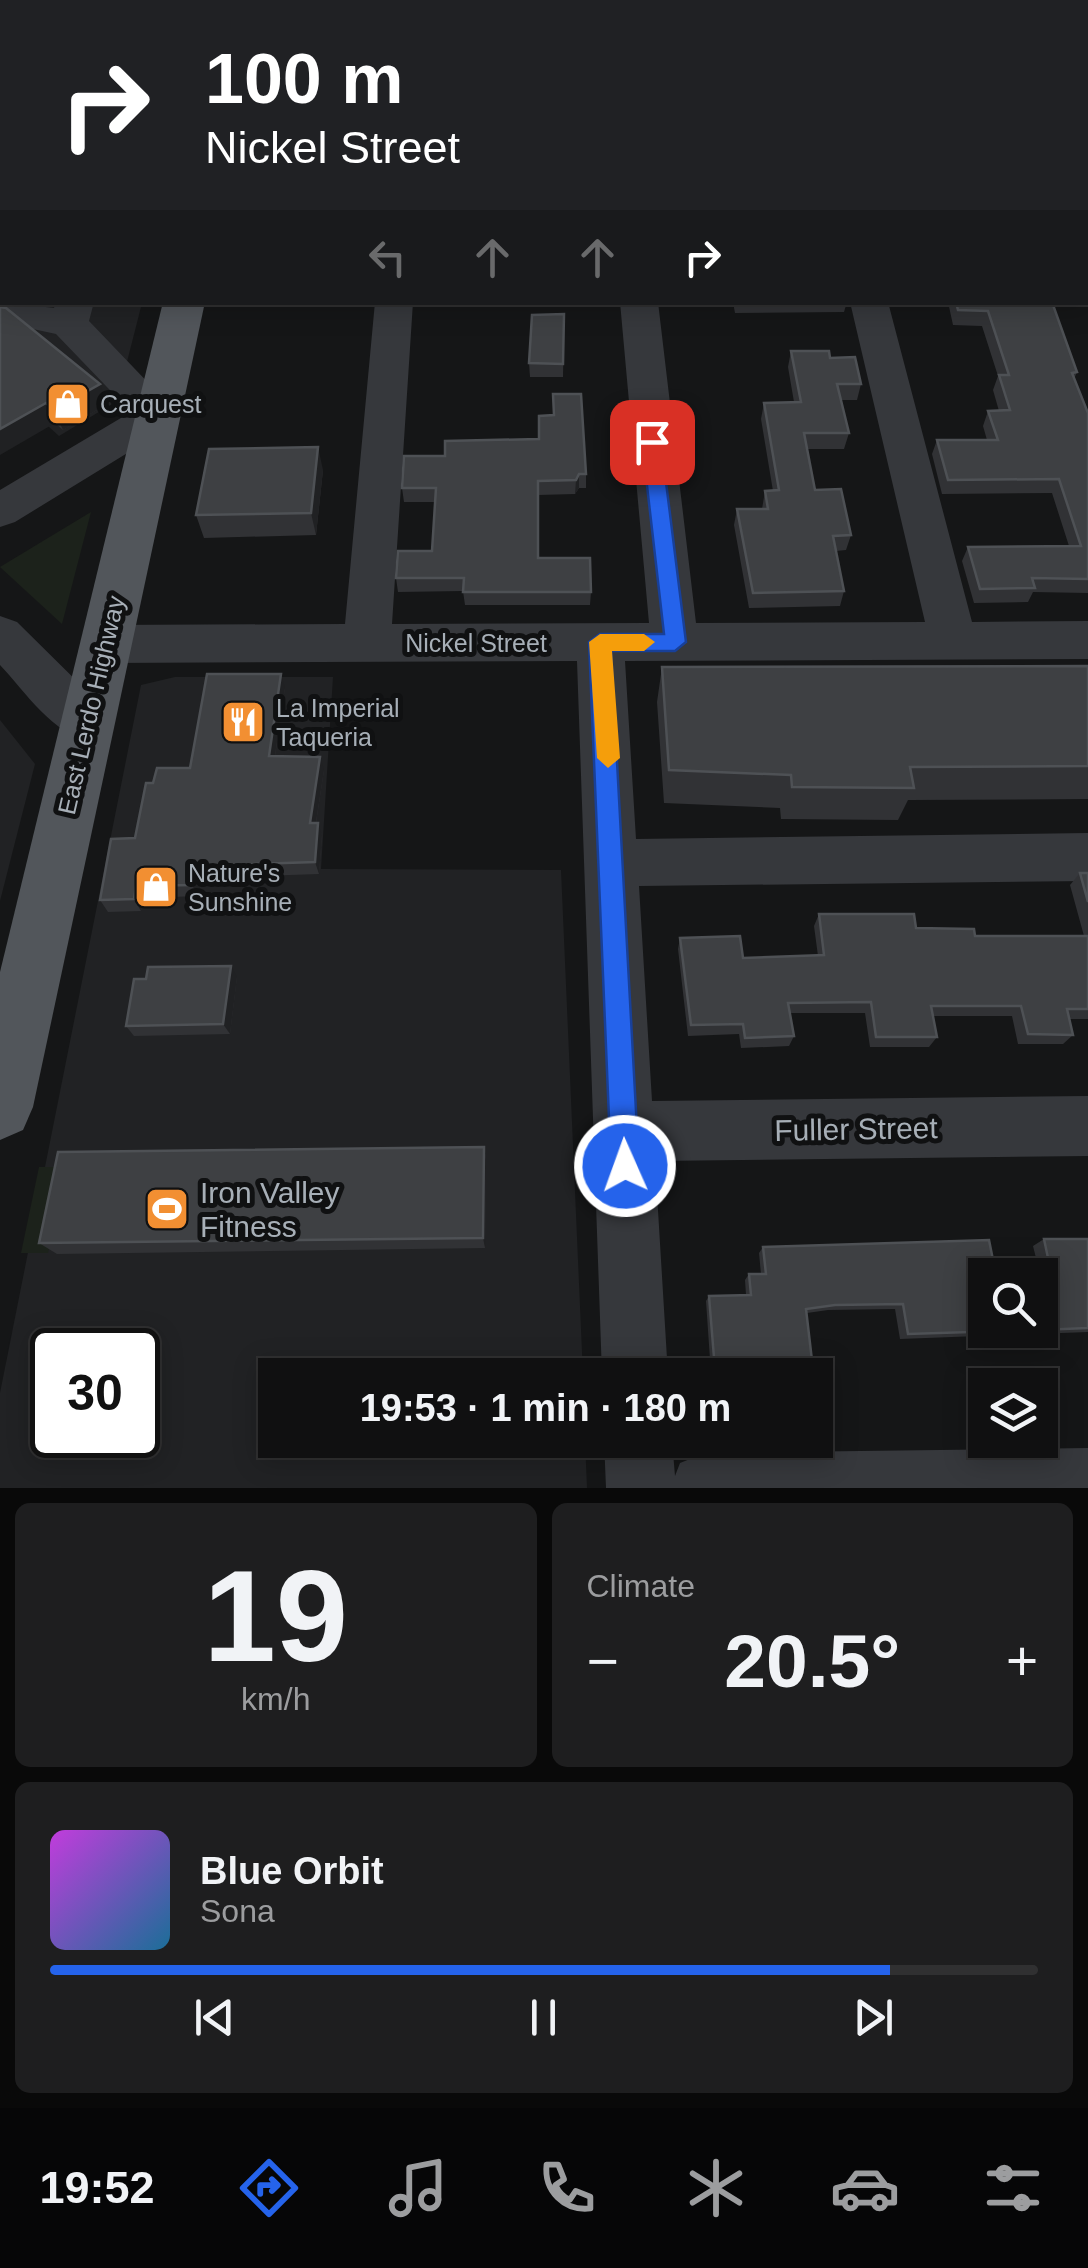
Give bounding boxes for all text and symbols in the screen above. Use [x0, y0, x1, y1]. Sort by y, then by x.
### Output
icon: right [40, 40, 170, 170]
text: 100 m [205, 40, 403, 118]
text: Nickel Street [205, 122, 460, 173]
icon: left [360, 230, 415, 285]
icon: ahead [465, 230, 520, 285]
icon: ahead [570, 230, 625, 285]
icon: right [675, 230, 730, 285]
shop icon: Carquest [45, 381, 91, 427]
place label: Carquest [100, 390, 201, 418]
pin [610, 400, 695, 485]
icon: arrive [625, 415, 680, 470]
street label: East Lerdo Highway [52, 592, 130, 817]
street label: Nickel Street [405, 629, 547, 657]
place label: La Imperial Taqueria [276, 694, 400, 751]
restaurant icon: La Imperial Taqueria [220, 699, 266, 745]
place label: Nature's Sunshine [188, 859, 292, 916]
shop icon: Nature's Sunshine [133, 864, 179, 910]
street label: Fuller Street [774, 1111, 939, 1147]
position arrow [573, 1114, 677, 1218]
place label: Iron Valley Fitness [200, 1176, 340, 1243]
sports icon: Iron Valley Fitness [144, 1186, 190, 1232]
map controls [968, 1258, 1058, 1458]
button: search [968, 1258, 1058, 1348]
speed limit sign: 30 [30, 1328, 160, 1458]
button: layers [968, 1368, 1058, 1458]
text: 19:53 · 1 min · 180 m [360, 1387, 731, 1429]
text: 19 [203, 1543, 348, 1689]
text: Climate [587, 1568, 695, 1604]
text: 20.5° [724, 1619, 900, 1703]
text: − [587, 1630, 619, 1692]
text: + [1006, 1630, 1038, 1692]
text: km/h [241, 1681, 310, 1717]
text: Blue Orbit [200, 1850, 384, 1892]
text: Sona [200, 1893, 275, 1929]
icon: previous [187, 1990, 242, 2045]
icon: pause [516, 1990, 571, 2045]
icon: next [846, 1990, 901, 2045]
icon: directions [234, 2153, 304, 2223]
icon: music [383, 2153, 453, 2223]
icon: phone [532, 2153, 602, 2223]
icon: climate [681, 2153, 751, 2223]
icon: car [830, 2153, 900, 2223]
icon: filters [978, 2153, 1048, 2223]
text: 19:52 [39, 2162, 155, 2213]

